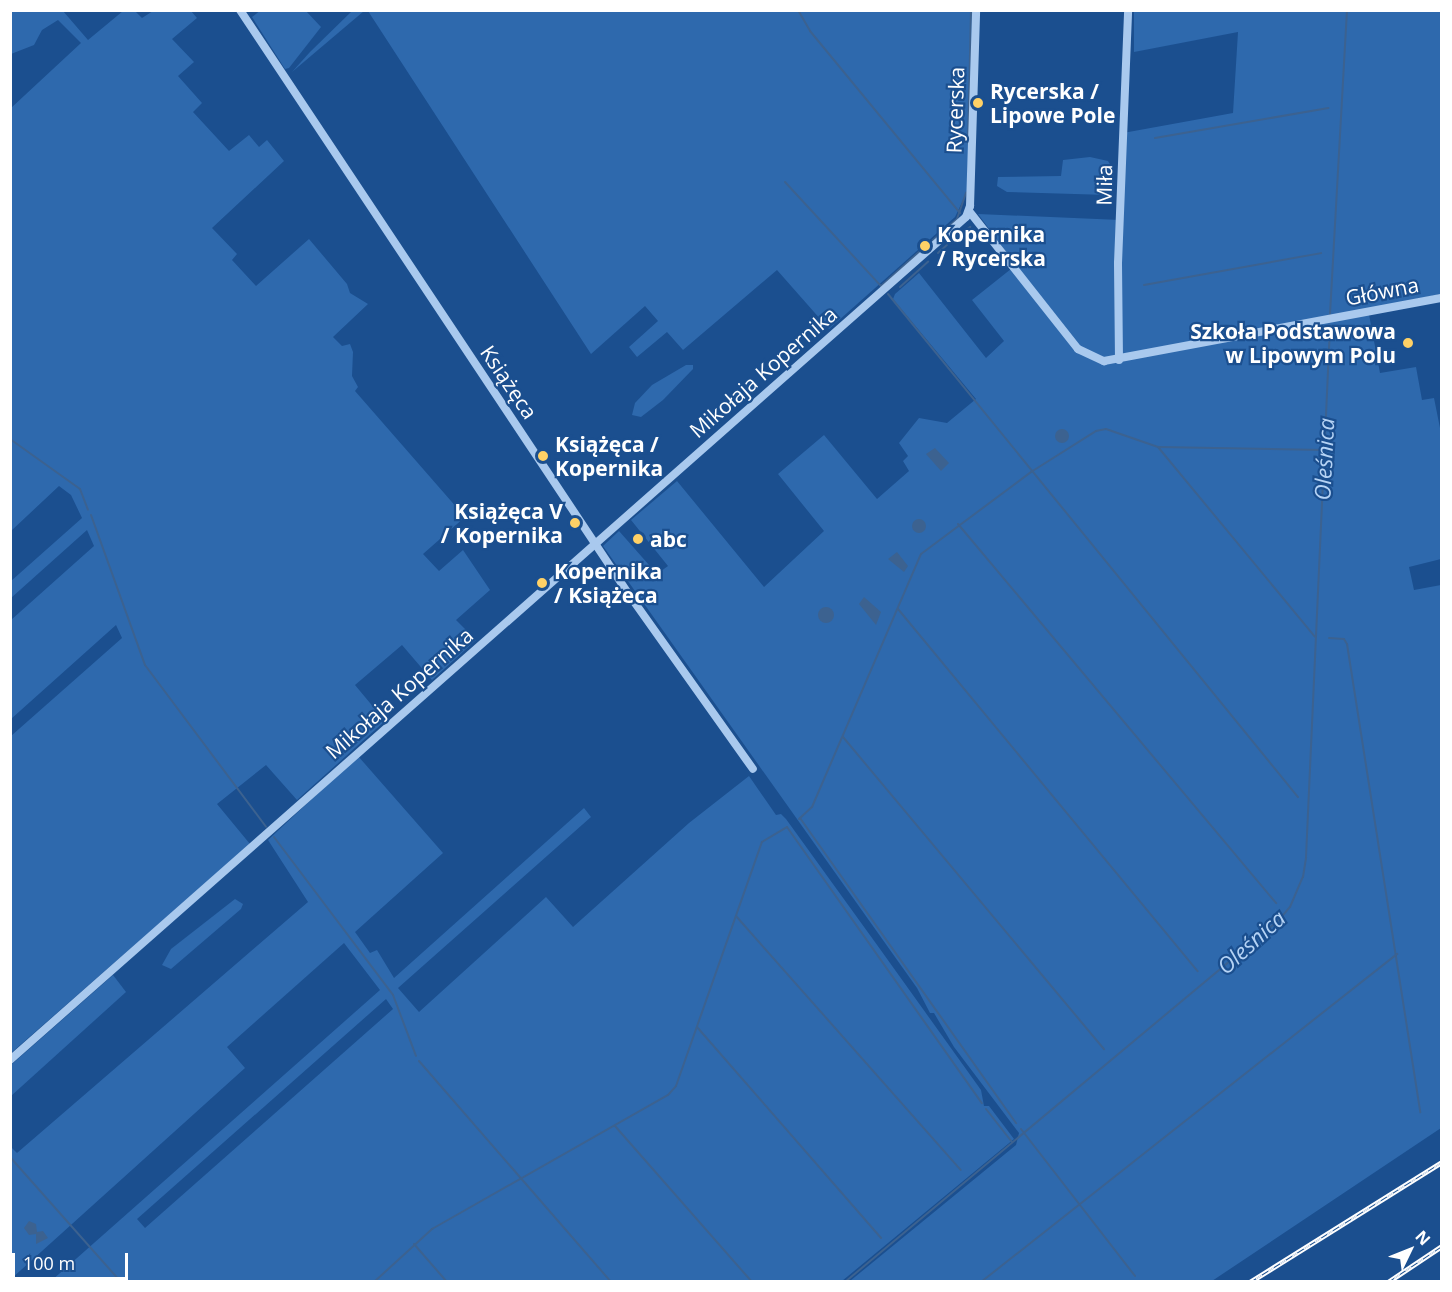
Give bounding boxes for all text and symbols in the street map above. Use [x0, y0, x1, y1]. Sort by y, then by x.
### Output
street label: Rycerska [941, 66, 969, 154]
place label: Rycerska / Lipowe Pole [990, 78, 1115, 128]
marker: Rycerska / Lipowe Pole [971, 96, 985, 110]
street label: Miła [1091, 164, 1117, 206]
place label: Kopernika / Rycerska [937, 221, 1046, 271]
marker: Kopernika / Rycerska [918, 239, 932, 253]
street label: Główna [1343, 272, 1421, 310]
street label: Mikołaja Kopernika [684, 301, 842, 443]
place label: Szkoła Podstawowa w Lipowym Polu [1190, 318, 1396, 368]
marker: Szkoła Podstawowa w Lipowym Polu [1401, 336, 1415, 350]
street label: Książęca [475, 340, 543, 424]
water label: Oleśnica [1309, 417, 1339, 501]
place label: Książęca / Kopernika [555, 431, 663, 481]
marker: Książęca / Kopernika [536, 449, 550, 463]
place label: Książęca V / Kopernika [441, 498, 563, 548]
marker: Książęca V / Kopernika [568, 516, 582, 530]
place label: abc [650, 526, 687, 552]
marker: abc [631, 532, 645, 546]
place label: Kopernika / Książeca [554, 558, 662, 608]
marker: Kopernika / Książeca [535, 576, 549, 590]
street label: Mikołaja Kopernika [320, 622, 478, 764]
water label: Oleśnica [1212, 905, 1290, 979]
north arrow [1380, 1220, 1440, 1280]
text: N [1411, 1225, 1436, 1250]
scale bar [15, 1241, 130, 1279]
text: 100 m [23, 1251, 75, 1275]

